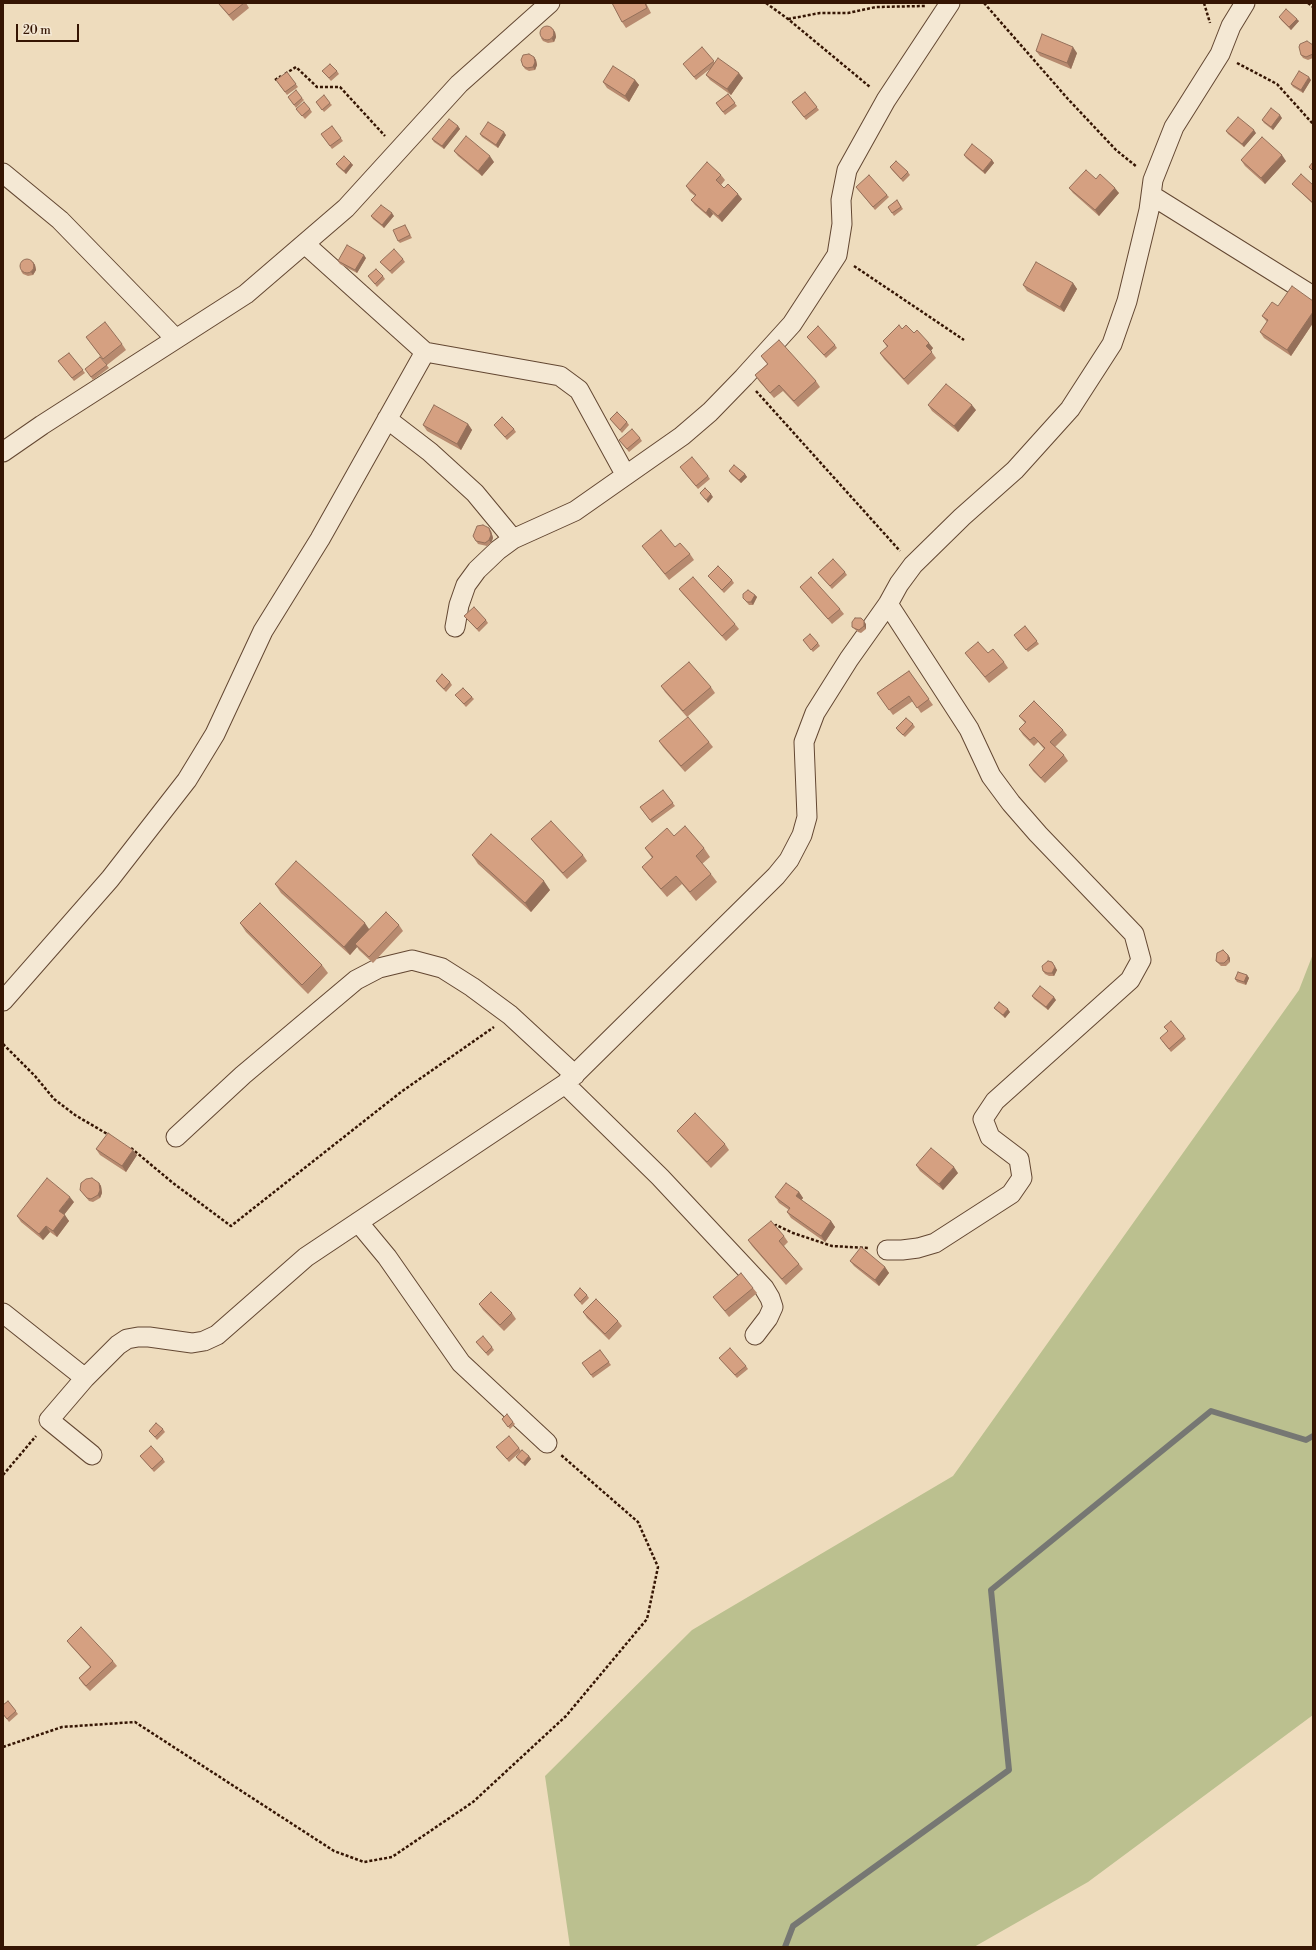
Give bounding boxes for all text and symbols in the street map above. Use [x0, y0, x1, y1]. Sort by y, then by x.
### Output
scale bar [18, 16, 81, 42]
text: 20 m [23, 23, 51, 38]

